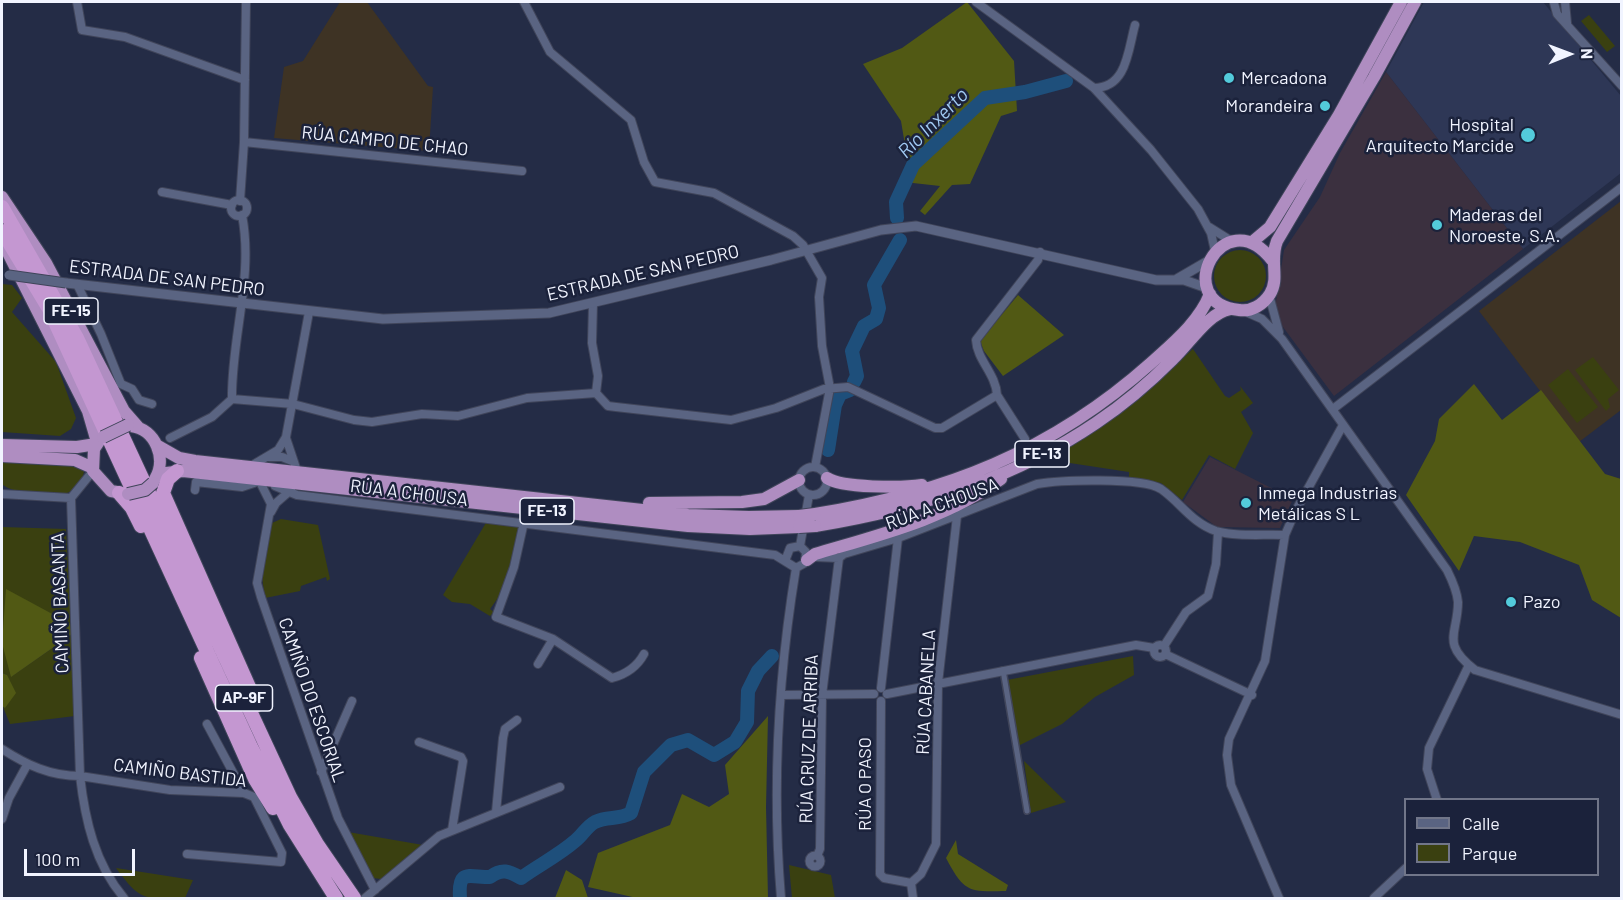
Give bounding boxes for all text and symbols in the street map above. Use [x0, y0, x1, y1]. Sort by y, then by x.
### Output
north arrow [1539, 24, 1599, 84]
text: N [1578, 48, 1597, 59]
place label: Mercadona [1241, 67, 1327, 89]
marker: Mercadona [1222, 71, 1236, 85]
water label: Río Inxerto [893, 83, 973, 163]
place label: Morandeira [1225, 95, 1313, 117]
marker: Morandeira [1318, 99, 1332, 113]
place label: Hospital Arquitecto Marcide [1366, 114, 1514, 156]
street label: RÚA CAMPO DE CHAO [301, 122, 469, 160]
marker: Hospital Arquitecto Marcide [1519, 126, 1537, 144]
place label: Maderas del Noroeste, S.A. [1449, 204, 1560, 246]
marker: Maderas del Noroeste, S.A. [1430, 218, 1444, 232]
street label: ESTRADA DE SAN PEDRO [545, 240, 741, 306]
street label: ESTRADA DE SAN PEDRO [68, 255, 266, 301]
road number: FE-15 [44, 298, 98, 324]
road number: FE-13 [1015, 441, 1069, 467]
street label: RÚA A CHOUSA [883, 474, 1001, 534]
street label: RÚA A CHOUSA [349, 475, 469, 511]
place label: Inmega Industrias Metálicas S L [1258, 482, 1397, 524]
marker: Inmega Industrias Metálicas S L [1239, 496, 1253, 510]
road number: FE-13 [520, 498, 574, 524]
street label: CAMIÑO BASANTA [47, 532, 73, 674]
place label: Pazo [1523, 591, 1561, 613]
marker: Pazo [1504, 595, 1518, 609]
street label: CAMIÑO DO ESCORIAL [274, 615, 350, 785]
street label: RÚA CABANELA [912, 629, 940, 755]
street label: RÚA CRUZ DE ARRIBA [795, 654, 823, 824]
road number: AP-9F [216, 685, 272, 711]
street label: RÚA O PASO [854, 737, 876, 831]
street label: CAMIÑO BASTIDA [112, 754, 248, 792]
legend [1404, 798, 1599, 876]
text: Calle [1462, 812, 1500, 834]
scale bar [27, 837, 138, 875]
text: Parque [1462, 842, 1517, 864]
text: 100 m [35, 848, 80, 870]

